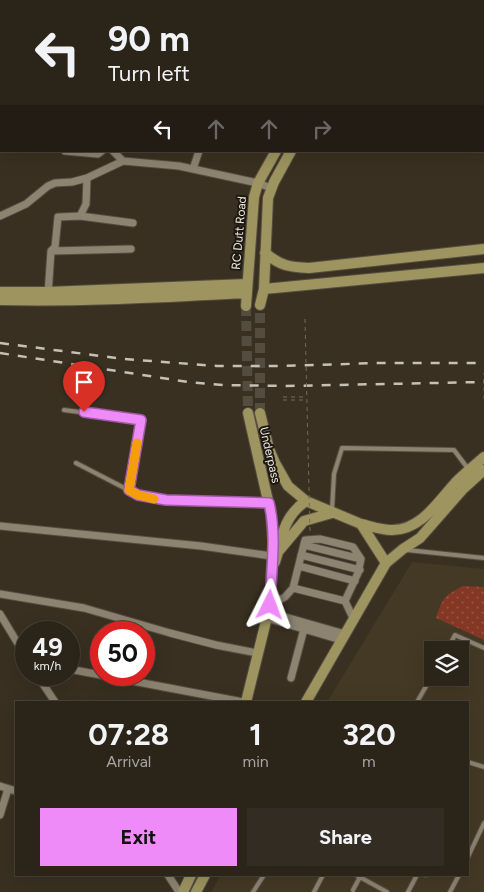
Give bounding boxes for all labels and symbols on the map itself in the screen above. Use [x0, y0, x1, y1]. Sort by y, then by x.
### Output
street label: RC Dutt Road [229, 196, 249, 270]
pin [63, 361, 105, 412]
street label: Underpass [257, 426, 283, 485]
position arrow [243, 578, 295, 630]
speed limit sign: 50 [90, 621, 155, 686]

